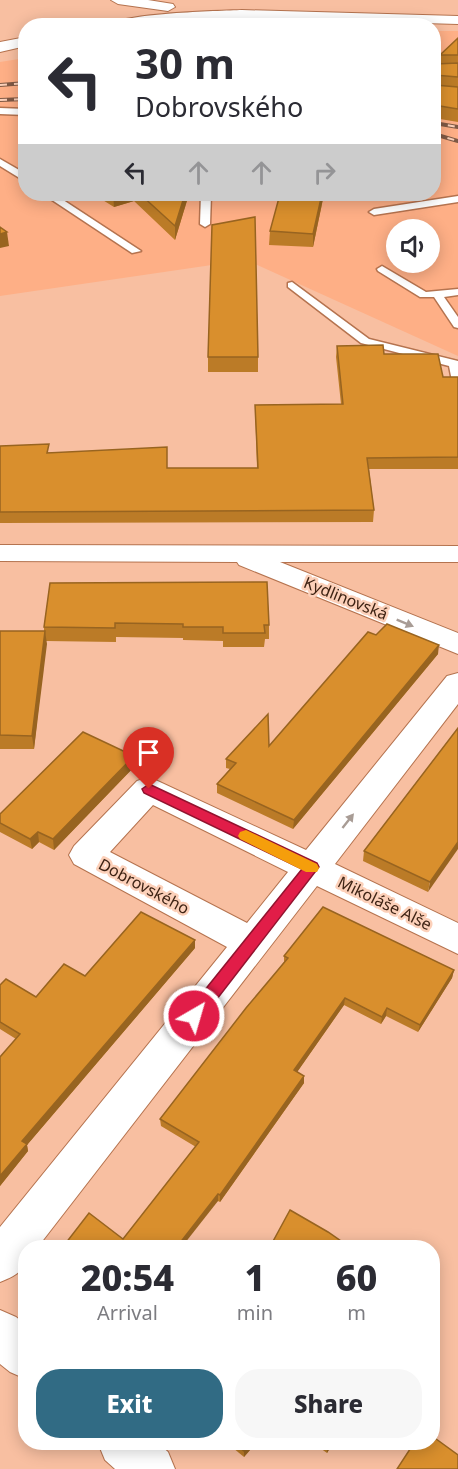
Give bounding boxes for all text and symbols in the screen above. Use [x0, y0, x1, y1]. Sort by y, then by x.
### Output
text: 30 m [135, 34, 235, 91]
icon: left [36, 42, 114, 120]
text: Dobrovského [135, 88, 303, 125]
icon: left [119, 156, 152, 189]
icon: ahead [182, 156, 215, 189]
icon: ahead [245, 156, 278, 189]
icon: right [308, 156, 341, 189]
map controls [386, 219, 440, 273]
button: sound [386, 219, 440, 273]
street label: Kydlinovská [301, 571, 391, 625]
one-way arrow [397, 618, 415, 628]
pin [123, 727, 174, 789]
icon: arrive [132, 736, 165, 769]
one-way arrow [341, 814, 354, 829]
street label: Dobrovského [95, 853, 193, 919]
street label: Mikoláše Alše [334, 871, 436, 935]
position arrow [162, 984, 226, 1048]
text: 20:54 [81, 1253, 174, 1302]
text: 1 [245, 1253, 265, 1302]
text: 60 [336, 1253, 377, 1302]
text: Arrival [97, 1299, 158, 1326]
text: min [237, 1299, 273, 1326]
text: m [347, 1299, 366, 1326]
button: Exit [36, 1369, 223, 1438]
button: Share [235, 1369, 422, 1438]

